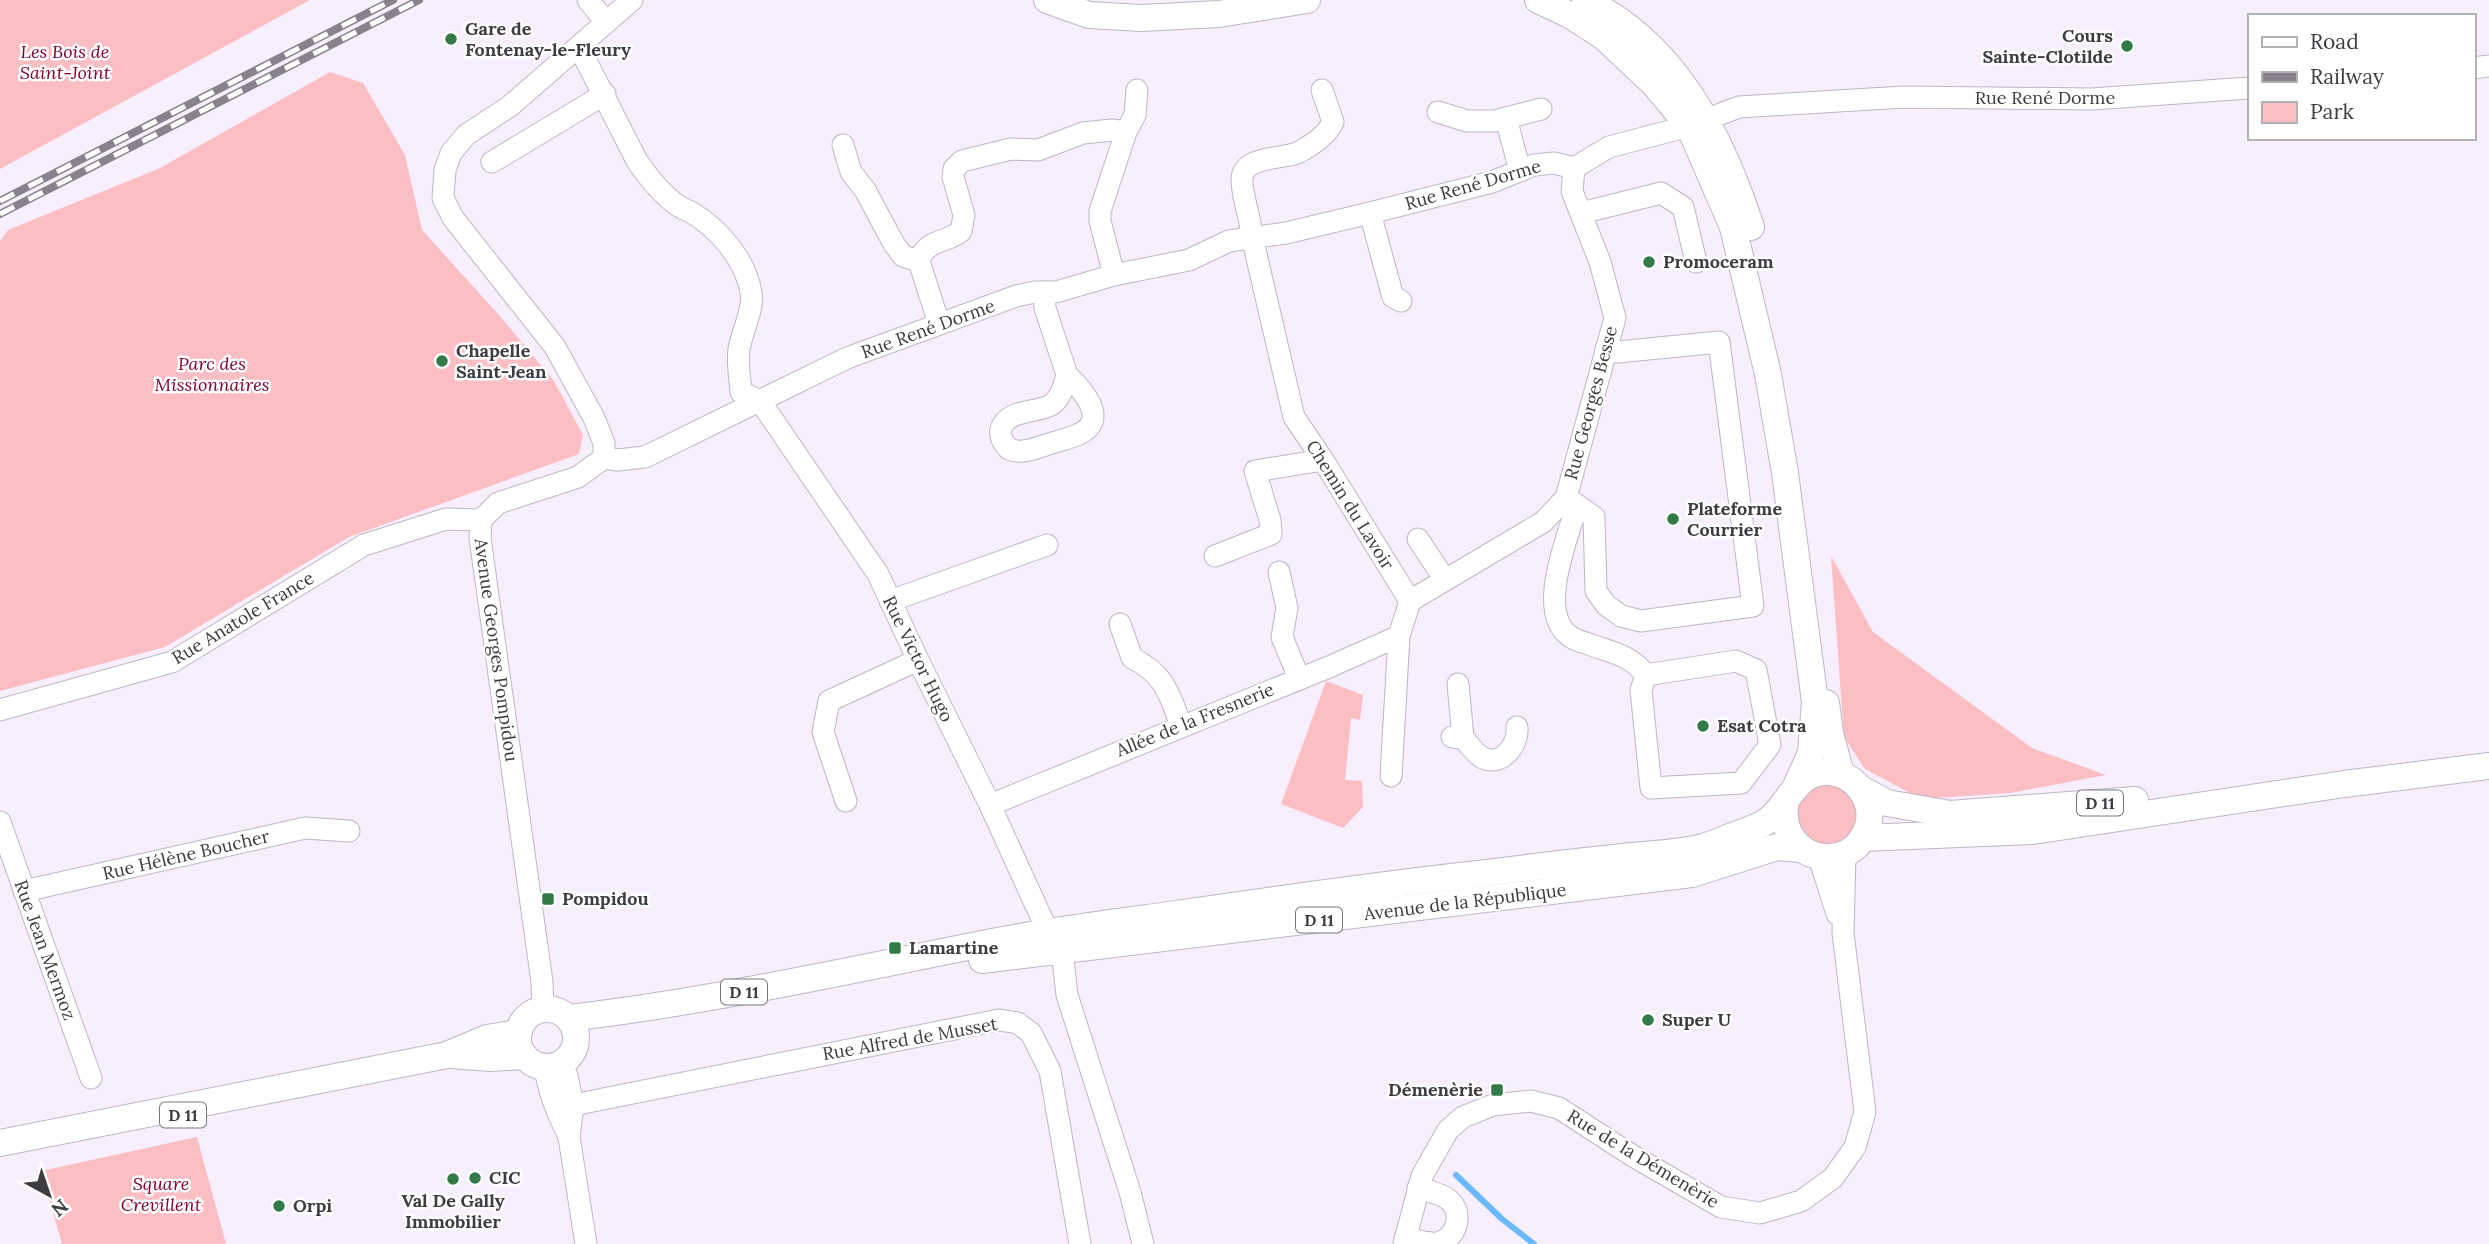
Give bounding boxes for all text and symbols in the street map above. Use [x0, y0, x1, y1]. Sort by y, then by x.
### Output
legend [2248, 14, 2475, 140]
place label: Gare de Fontenay-le-Fleury [465, 17, 631, 61]
place label: Cours Sainte-Clotilde [1982, 24, 2113, 68]
text: Road [2310, 28, 2359, 55]
marker: Gare de Fontenay-le-Fleury [443, 31, 459, 47]
marker: Cours Sainte-Clotilde [2119, 38, 2135, 54]
park label: Les Bois de Saint-Joint [20, 40, 111, 84]
text: Railway [2310, 63, 2384, 90]
street label: Rue René Dorme [1975, 86, 2115, 109]
text: Park [2310, 98, 2354, 125]
street label: Rue René Dorme [1402, 154, 1544, 215]
place label: Promoceram [1663, 250, 1774, 273]
marker: Promoceram [1641, 254, 1657, 270]
street label: Rue René Dorme [858, 294, 998, 363]
street label: Rue Georges Besse [1559, 323, 1622, 482]
place label: Chapelle Saint-Jean [456, 339, 547, 383]
park label: Parc des Missionnaires [155, 352, 269, 396]
marker: Chapelle Saint-Jean [434, 353, 450, 369]
street label: Chemin du Lavoir [1301, 436, 1400, 574]
place label: Plateforme Courrier [1687, 497, 1782, 541]
marker: Plateforme Courrier [1665, 511, 1681, 527]
street label: Avenue Georges Pompidou [469, 536, 524, 763]
street label: Rue Anatole France [168, 566, 318, 669]
street label: Rue Victor Hugo [878, 592, 959, 726]
street label: Allée de la Fresnerie [1112, 677, 1277, 762]
place label: Esat Cotra [1717, 714, 1807, 737]
marker: Esat Cotra [1695, 718, 1711, 734]
road number: D 11 [2077, 790, 2123, 816]
street label: Rue Hélène Boucher [100, 824, 272, 885]
street label: Rue Jean Mermoz [9, 877, 81, 1023]
street label: Avenue de la République [1361, 878, 1568, 925]
place label: Pompidou [562, 887, 649, 910]
marker: Pompidou [540, 891, 556, 907]
road number: D 11 [1296, 908, 1342, 932]
place label: Lamartine [909, 936, 999, 959]
marker: Lamartine [887, 940, 903, 956]
road number: D 11 [721, 980, 767, 1004]
place label: Super U [1662, 1008, 1732, 1031]
street label: Rue Alfred de Musset [821, 1012, 999, 1065]
marker: Super U [1640, 1012, 1656, 1028]
place label: Démenèrie [1388, 1078, 1483, 1101]
marker: Démenèrie [1489, 1082, 1505, 1098]
road number: D 11 [160, 1102, 206, 1128]
street label: Rue de la Démenèrie [1563, 1104, 1724, 1213]
north arrow [14, 1160, 84, 1230]
place label: CIC [489, 1166, 521, 1189]
marker: CIC [467, 1170, 483, 1186]
marker: Val De Gally Immobilier [445, 1171, 461, 1187]
park label: Square Crevillent [121, 1172, 202, 1216]
place label: Val De Gally Immobilier [401, 1189, 505, 1233]
text: N [46, 1194, 73, 1222]
place label: Orpi [293, 1194, 332, 1217]
marker: Orpi [271, 1198, 287, 1214]

